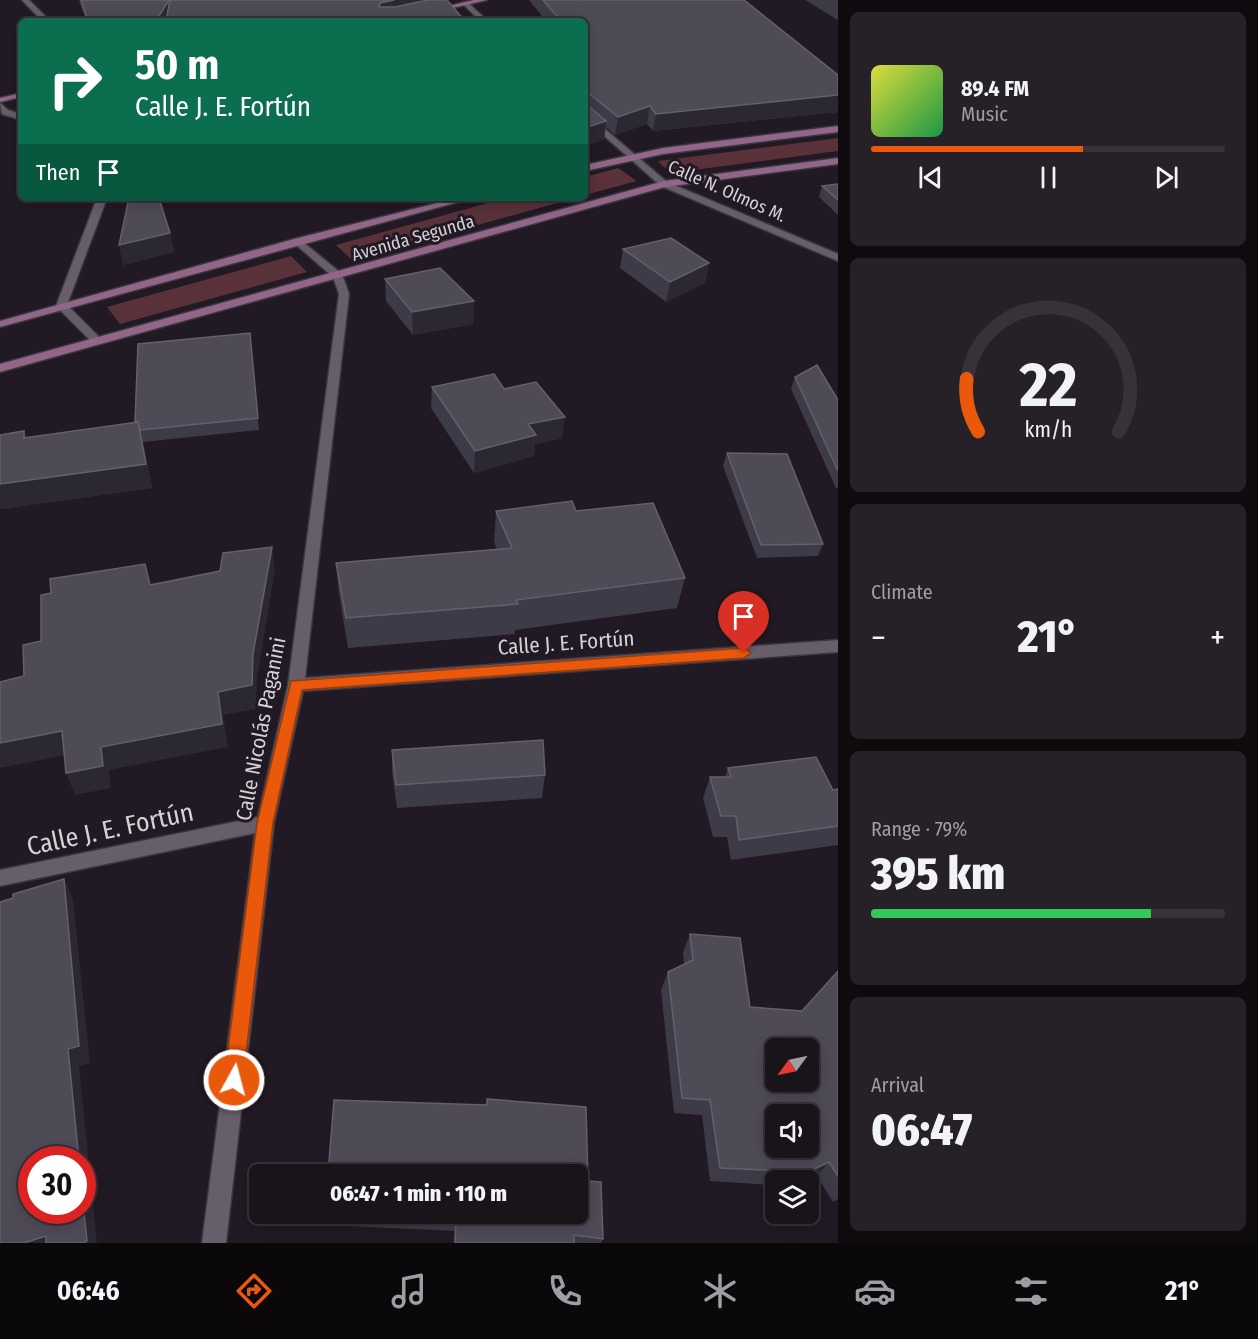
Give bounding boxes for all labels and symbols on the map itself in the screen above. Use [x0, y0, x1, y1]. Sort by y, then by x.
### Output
street label: Calle N. Olmos M. [665, 155, 790, 227]
street label: Avenida Segunda [349, 210, 477, 266]
pin [718, 591, 769, 653]
street label: Calle J. E. Fortún [497, 625, 635, 661]
street label: Calle Nicolás Paganini [230, 635, 292, 823]
street label: Calle J. E. Fortún [24, 797, 196, 862]
north arrow [765, 1038, 819, 1092]
position arrow [202, 1048, 266, 1112]
speed limit sign: 30 [18, 1146, 96, 1224]

